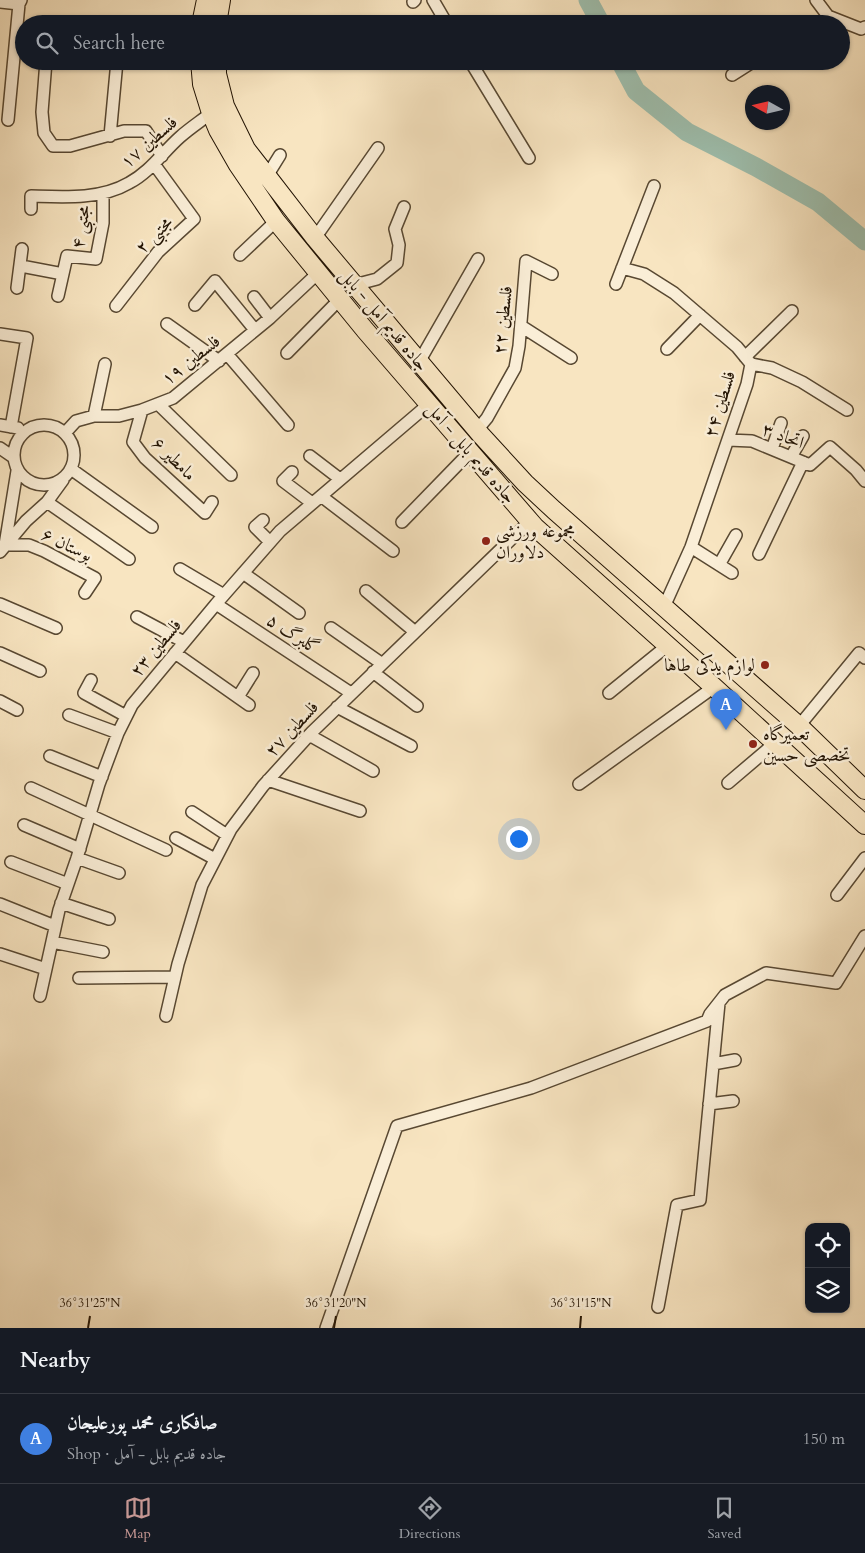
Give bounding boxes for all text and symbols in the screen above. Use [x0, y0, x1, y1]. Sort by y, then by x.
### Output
search box [15, 15, 850, 70]
icon: search [33, 29, 61, 57]
text: Search here [73, 30, 165, 56]
north arrow [745, 85, 790, 130]
street label: فلسطین ۱۷ [115, 110, 183, 174]
street label: مجتبی ۴ [65, 203, 99, 251]
street label: مجتبی ۲ [130, 211, 180, 261]
street label: جاده قدیم آمل - بابل [331, 263, 434, 378]
street label: فلسطین ۲۲ [487, 285, 519, 355]
street label: فلسطین ۱۹ [156, 329, 226, 391]
street label: فلسطین ۲۴ [698, 368, 742, 440]
street label: جاده قدیم بابل - آمل [418, 397, 522, 511]
street label: اتحاد ۳ [758, 417, 808, 455]
street label: مامطیر ۶ [146, 431, 202, 487]
place label: مجموعه ورزشی دلاوران [496, 519, 575, 565]
street label: بوستان ۶ [37, 522, 97, 568]
marker: مجموعه ورزشی دلاوران [480, 535, 492, 547]
street label: گلبرگ ۵ [262, 608, 324, 660]
street label: فلسطین ۲۳ [124, 614, 188, 682]
place label: لوازم یدکی طاها [664, 653, 755, 681]
marker: لوازم یدکی طاها [759, 659, 771, 671]
pin: A [710, 689, 742, 730]
street label: فلسطین ۲۷ [259, 695, 325, 763]
place label: تعمیرگاه تخصصی حسین [763, 722, 850, 768]
marker: تعمیرگاه تخصصی حسین [747, 738, 759, 750]
your location [506, 826, 532, 852]
map controls [805, 1223, 850, 1313]
button: locate [805, 1223, 850, 1268]
button: layers [805, 1268, 850, 1313]
text: 36°31'25"N [60, 1295, 121, 1311]
text: 36°31'20"N [306, 1295, 367, 1311]
text: 36°31'15"N [551, 1295, 612, 1311]
text: Nearby [20, 1346, 91, 1375]
text: صافکاری محمد پورعلیجان [67, 1410, 218, 1436]
text: A [30, 1428, 42, 1450]
text: 150 m [803, 1428, 845, 1450]
text: Shop · جاده قدیم بابل - آمل [67, 1443, 226, 1465]
tab: Map [124, 1494, 152, 1543]
tab: Directions [399, 1494, 460, 1543]
tab: Saved [707, 1494, 741, 1543]

